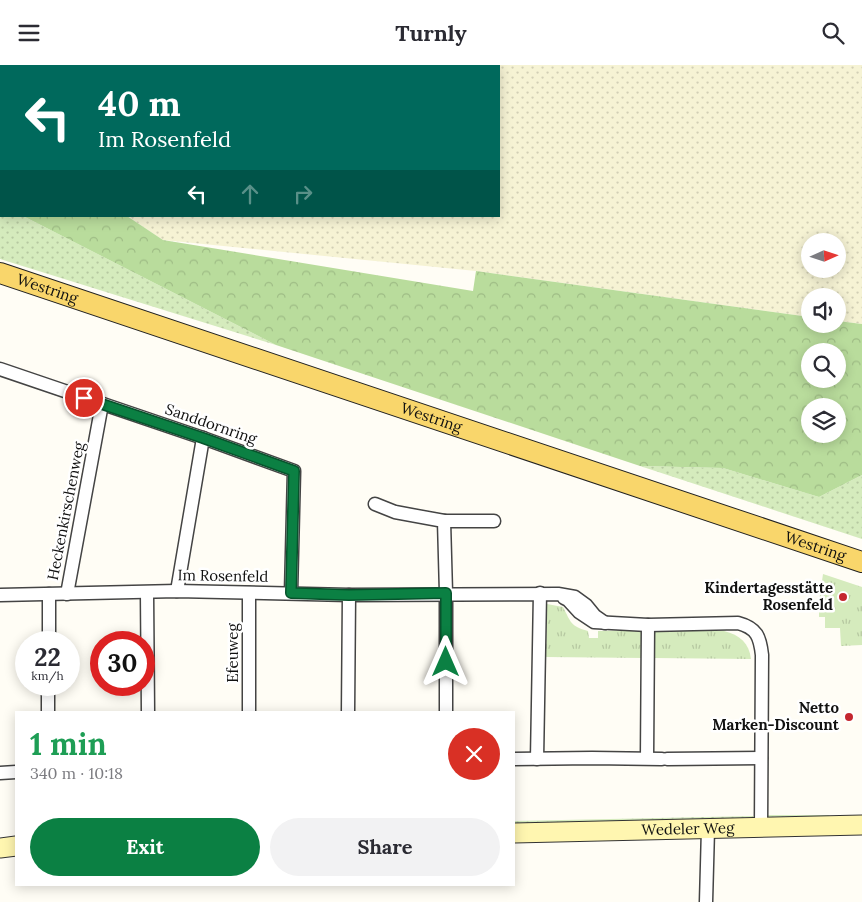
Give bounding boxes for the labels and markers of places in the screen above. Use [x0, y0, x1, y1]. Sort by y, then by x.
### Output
pin [63, 377, 105, 419]
place label: Kindertagesstätte Rosenfeld [704, 578, 833, 614]
marker: Kindertagesstätte Rosenfeld [837, 591, 849, 603]
place label: Netto Marken-Discount [712, 698, 840, 734]
marker: Netto Marken-Discount [843, 711, 855, 723]

